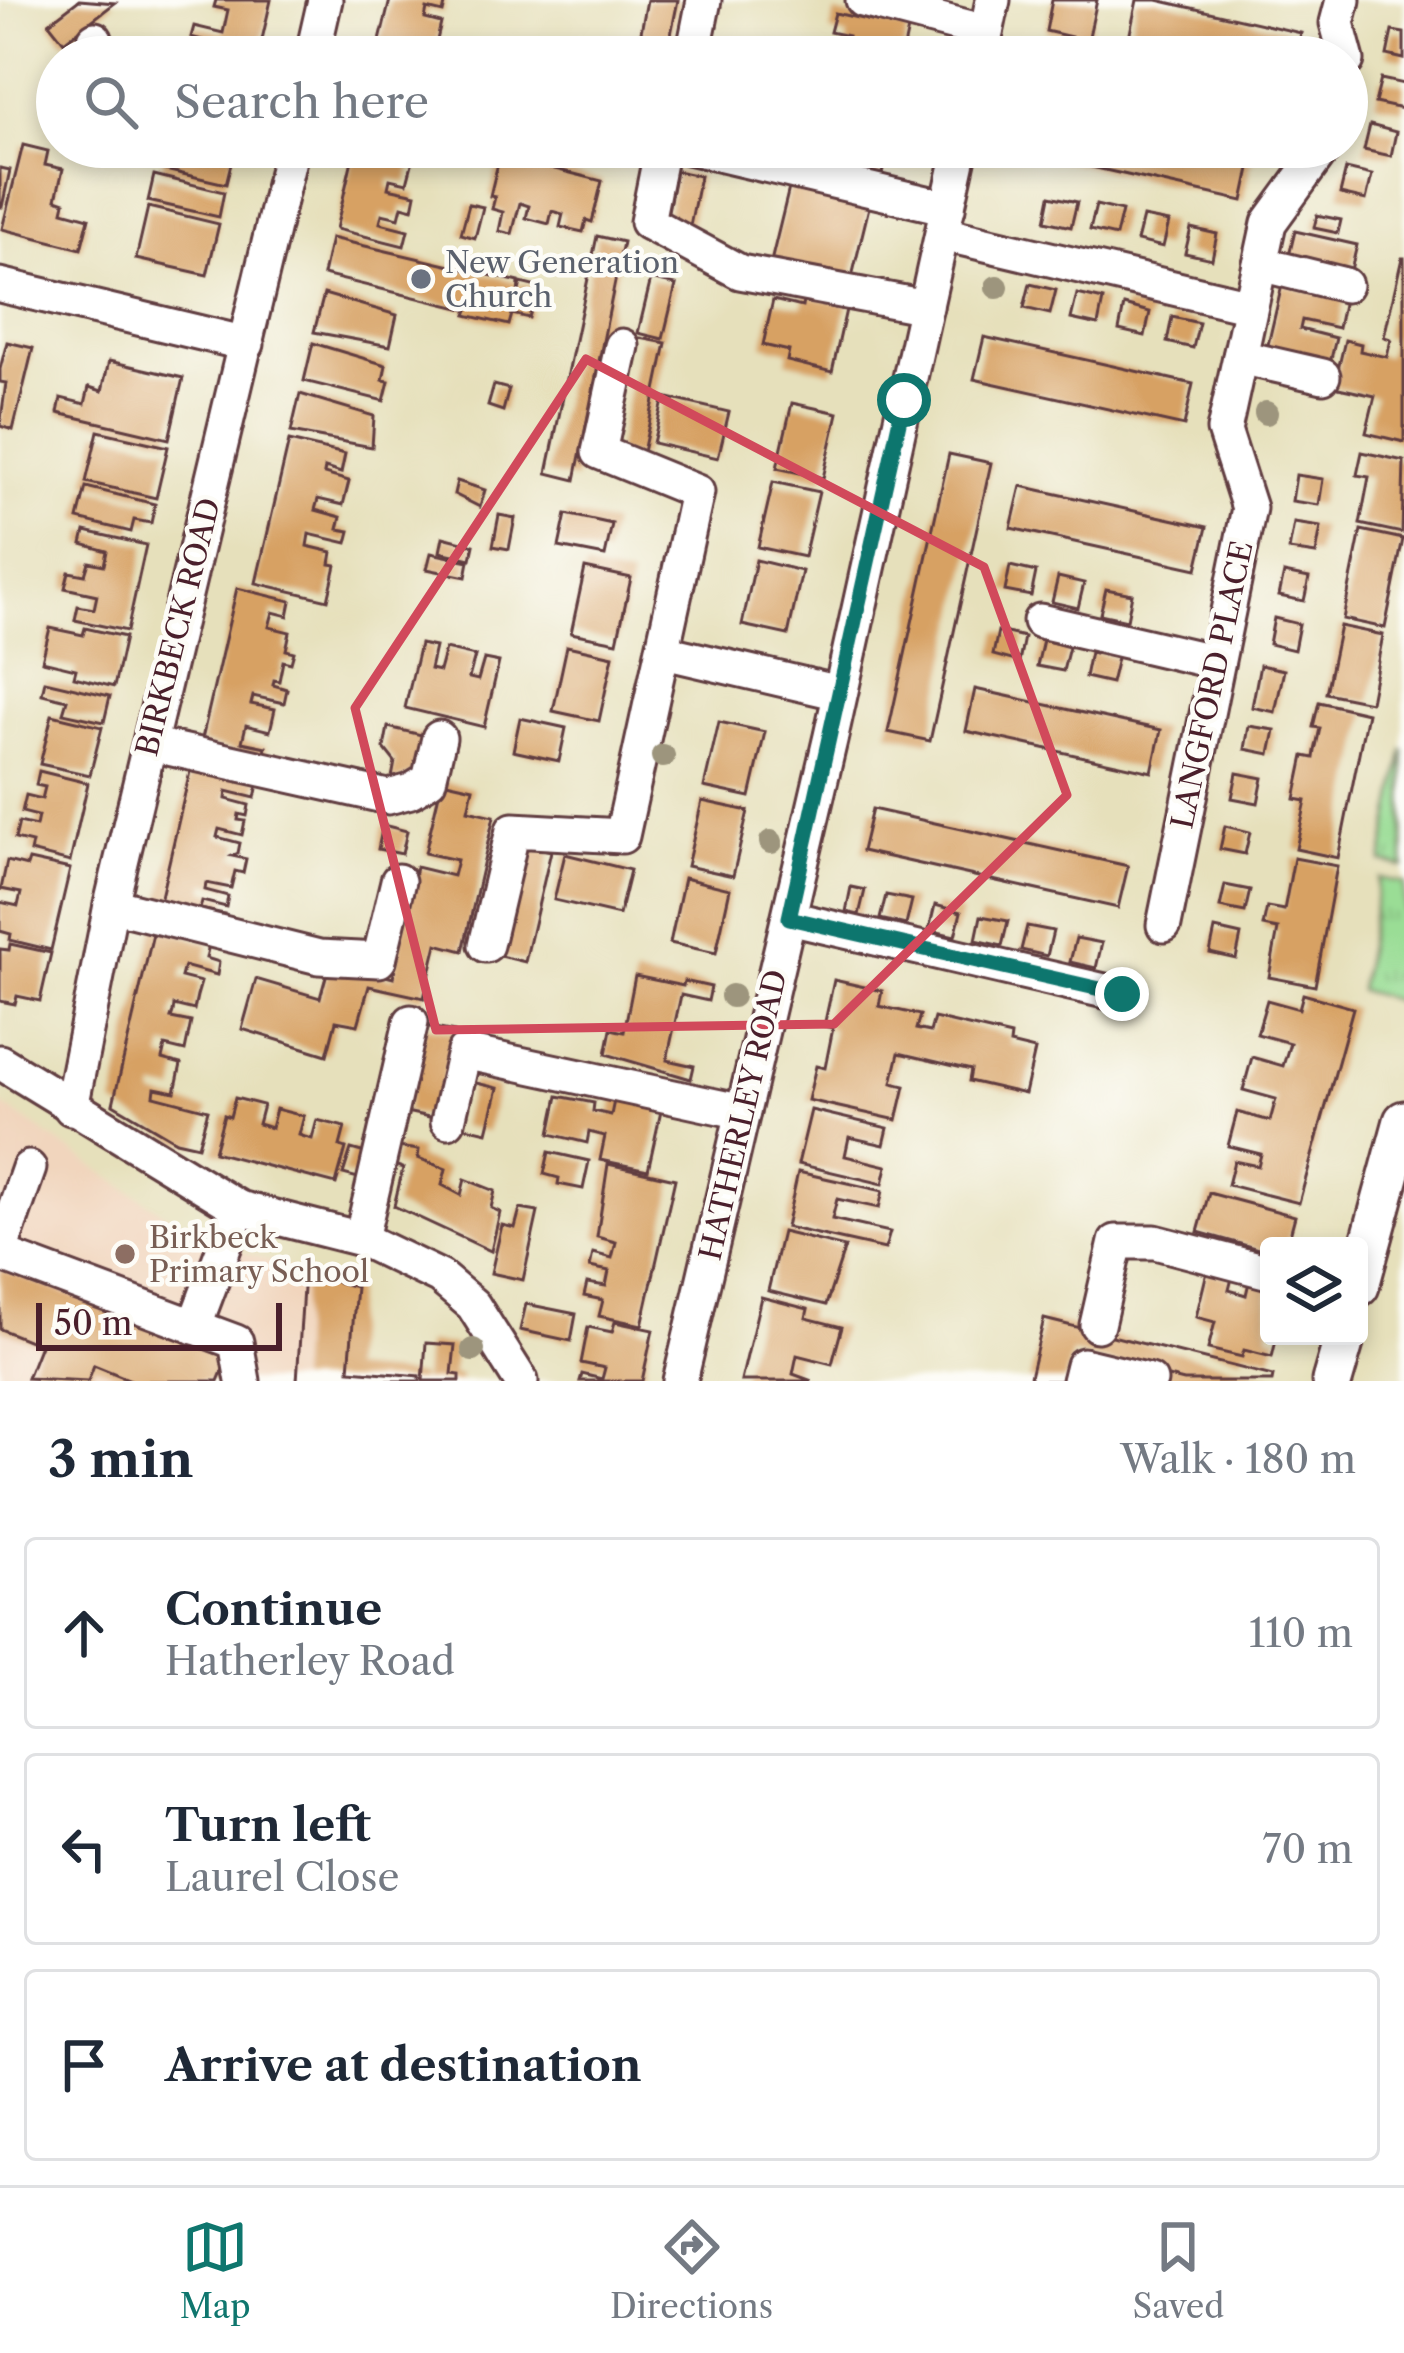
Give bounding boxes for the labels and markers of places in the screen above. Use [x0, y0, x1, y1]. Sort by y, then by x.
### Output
place label: New Generation Church [445, 244, 679, 315]
marker: New Generation Church [408, 266, 434, 292]
place label: Birkbeck Primary School [149, 1219, 369, 1290]
marker: Birkbeck Primary School [112, 1241, 138, 1267]

